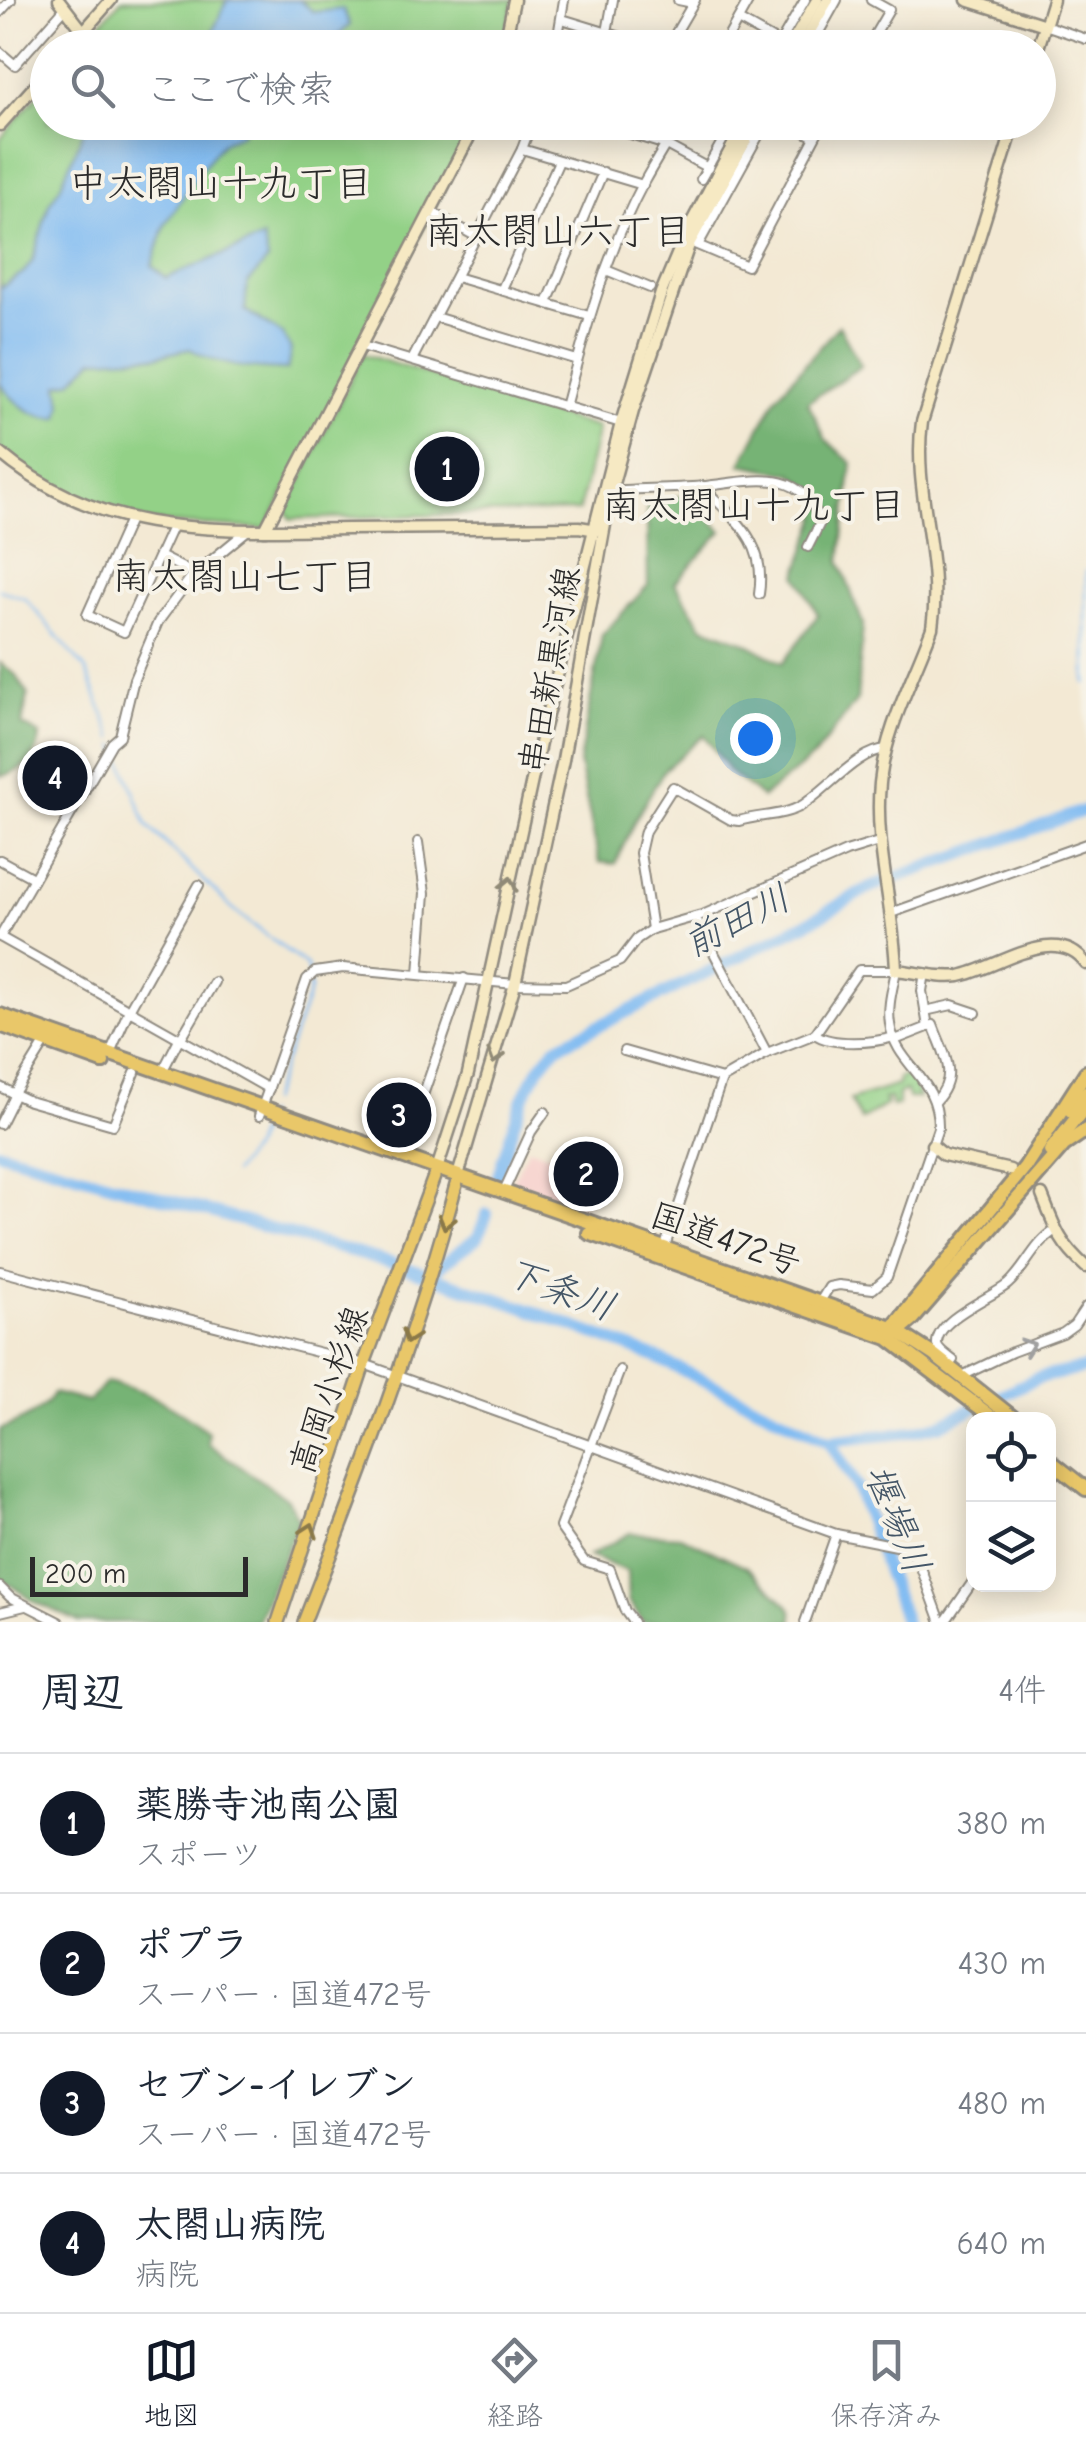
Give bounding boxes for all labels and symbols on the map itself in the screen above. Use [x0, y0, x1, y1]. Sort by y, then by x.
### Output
district label: 中太閤山十九丁目 [69, 162, 373, 206]
district label: 南太閤山六丁目 [425, 210, 691, 254]
pin: 1 [414, 432, 480, 506]
district label: 南太閤山十九丁目 [602, 484, 906, 528]
district label: 南太閤山七丁目 [112, 555, 378, 599]
street label: 串田新黒河線 [512, 563, 588, 777]
your location [730, 713, 781, 764]
pin: 4 [22, 740, 88, 816]
one-way arrow [497, 876, 518, 893]
water label: 前田川 [676, 876, 798, 966]
one-way arrow [486, 1048, 506, 1065]
pin: 3 [366, 1078, 432, 1152]
pin: 2 [554, 1136, 618, 1212]
street label: 国道472号 [645, 1194, 807, 1284]
one-way arrow [436, 1213, 457, 1230]
water label: 下条川 [499, 1250, 621, 1330]
street label: 高岡小杉線 [281, 1301, 377, 1479]
one-way arrow [400, 1328, 421, 1345]
one-way arrow [1019, 1337, 1036, 1358]
water label: 堰場川 [855, 1458, 939, 1580]
one-way arrow [298, 1522, 318, 1539]
scale bar [30, 1552, 248, 1596]

